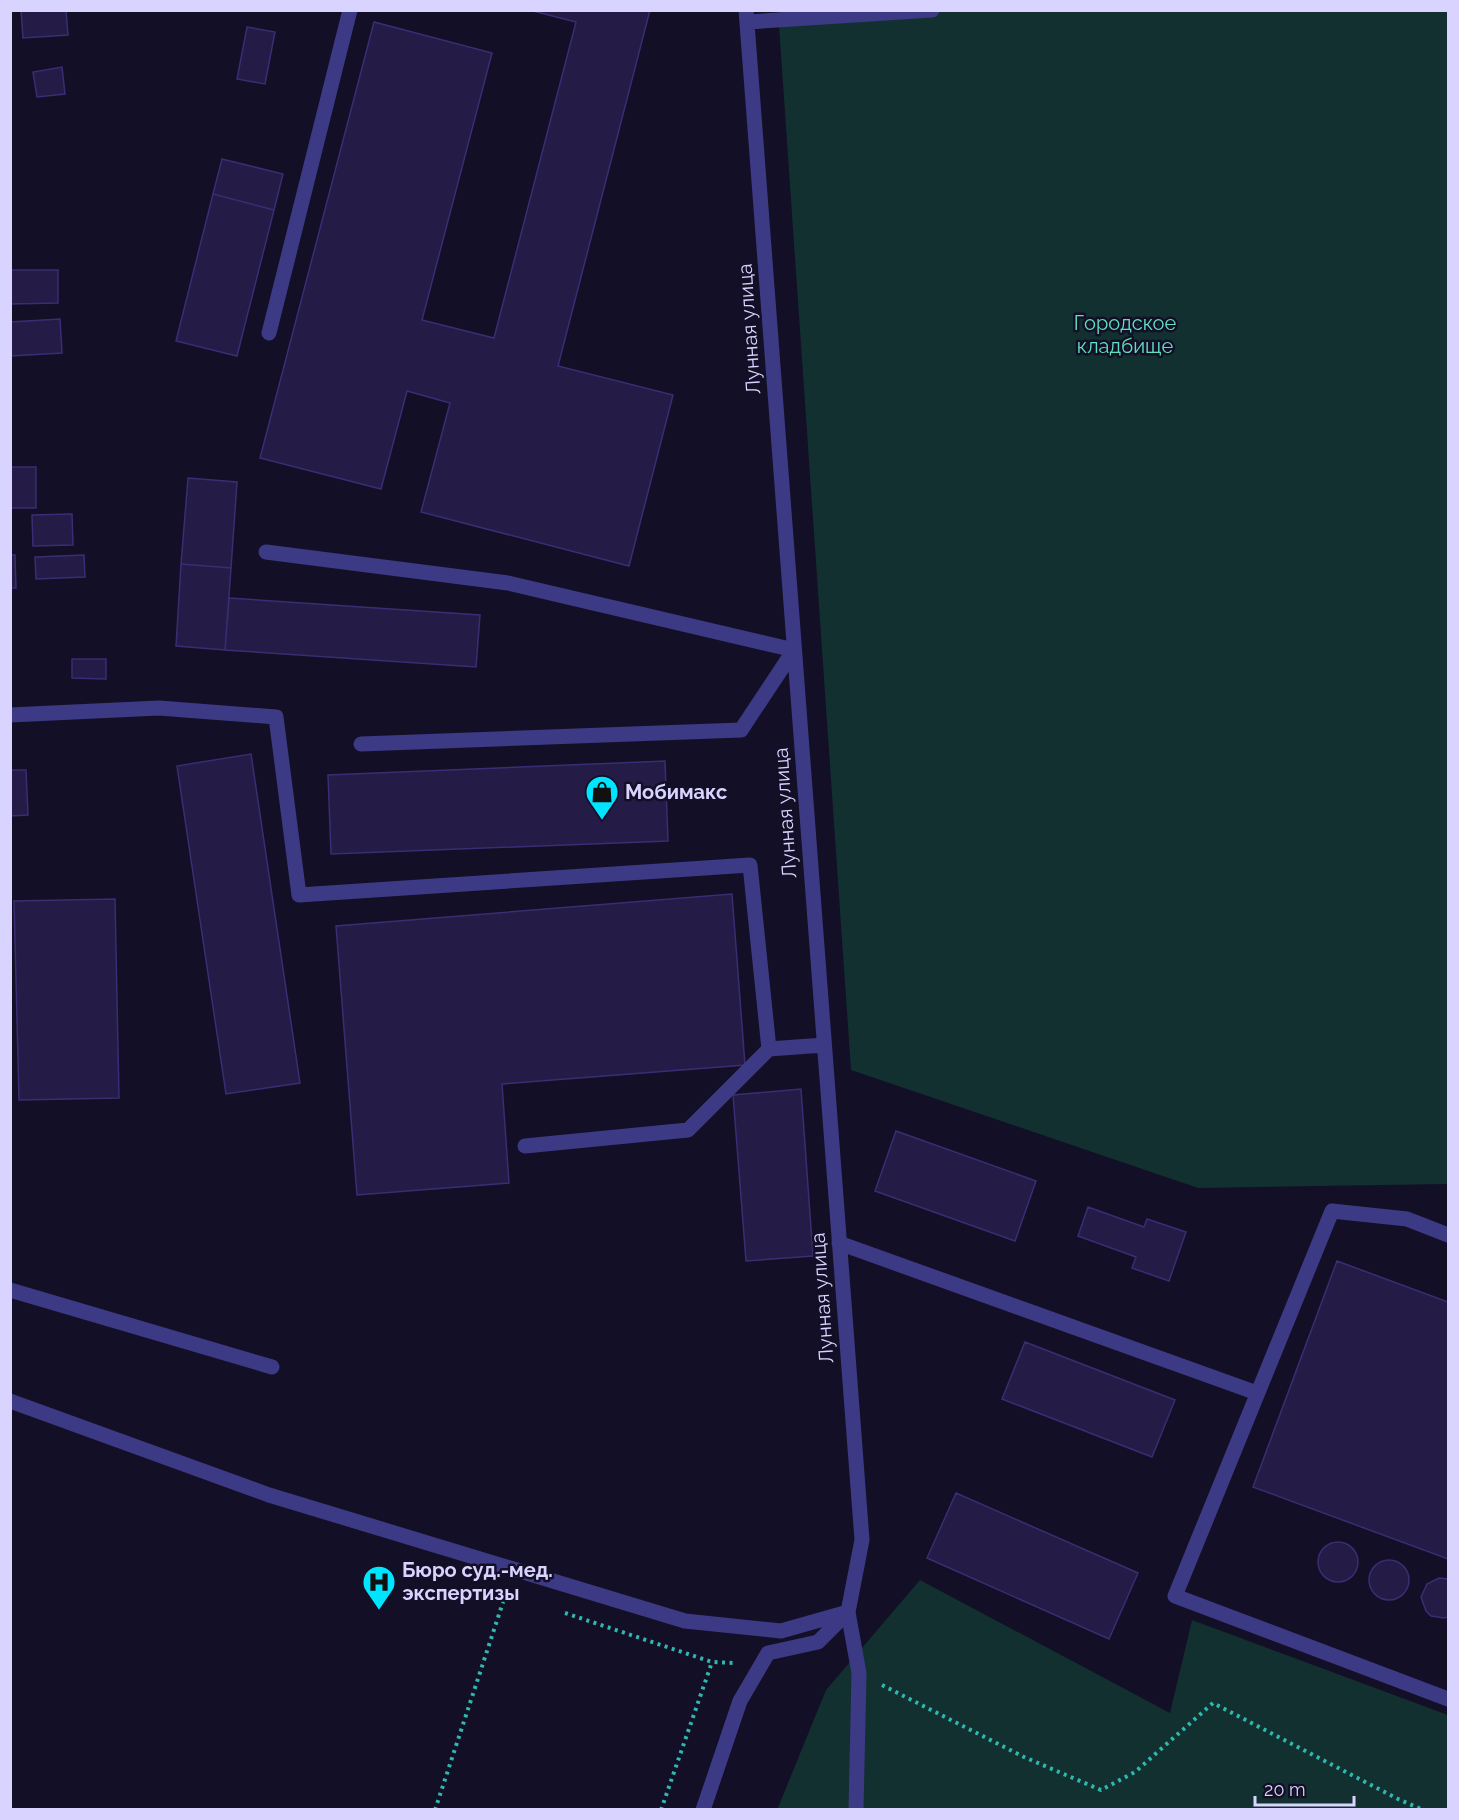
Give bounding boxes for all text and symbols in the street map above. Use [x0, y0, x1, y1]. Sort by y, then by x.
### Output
street label: Лунная улица [732, 263, 766, 395]
park label: Городское кладбище [1074, 311, 1177, 358]
street label: Лунная улица [768, 747, 802, 879]
shop icon: Мобимакс [584, 774, 620, 821]
place label: Мобимакс [625, 780, 727, 804]
street label: Лунная улица [805, 1232, 839, 1364]
place label: Бюро суд.-мед. экспертизы [402, 1558, 553, 1605]
hospital icon: Бюро суд.-мед. экспертизы [361, 1564, 397, 1611]
scale bar [1255, 1769, 1354, 1807]
text: 20 m [1264, 1779, 1306, 1800]

